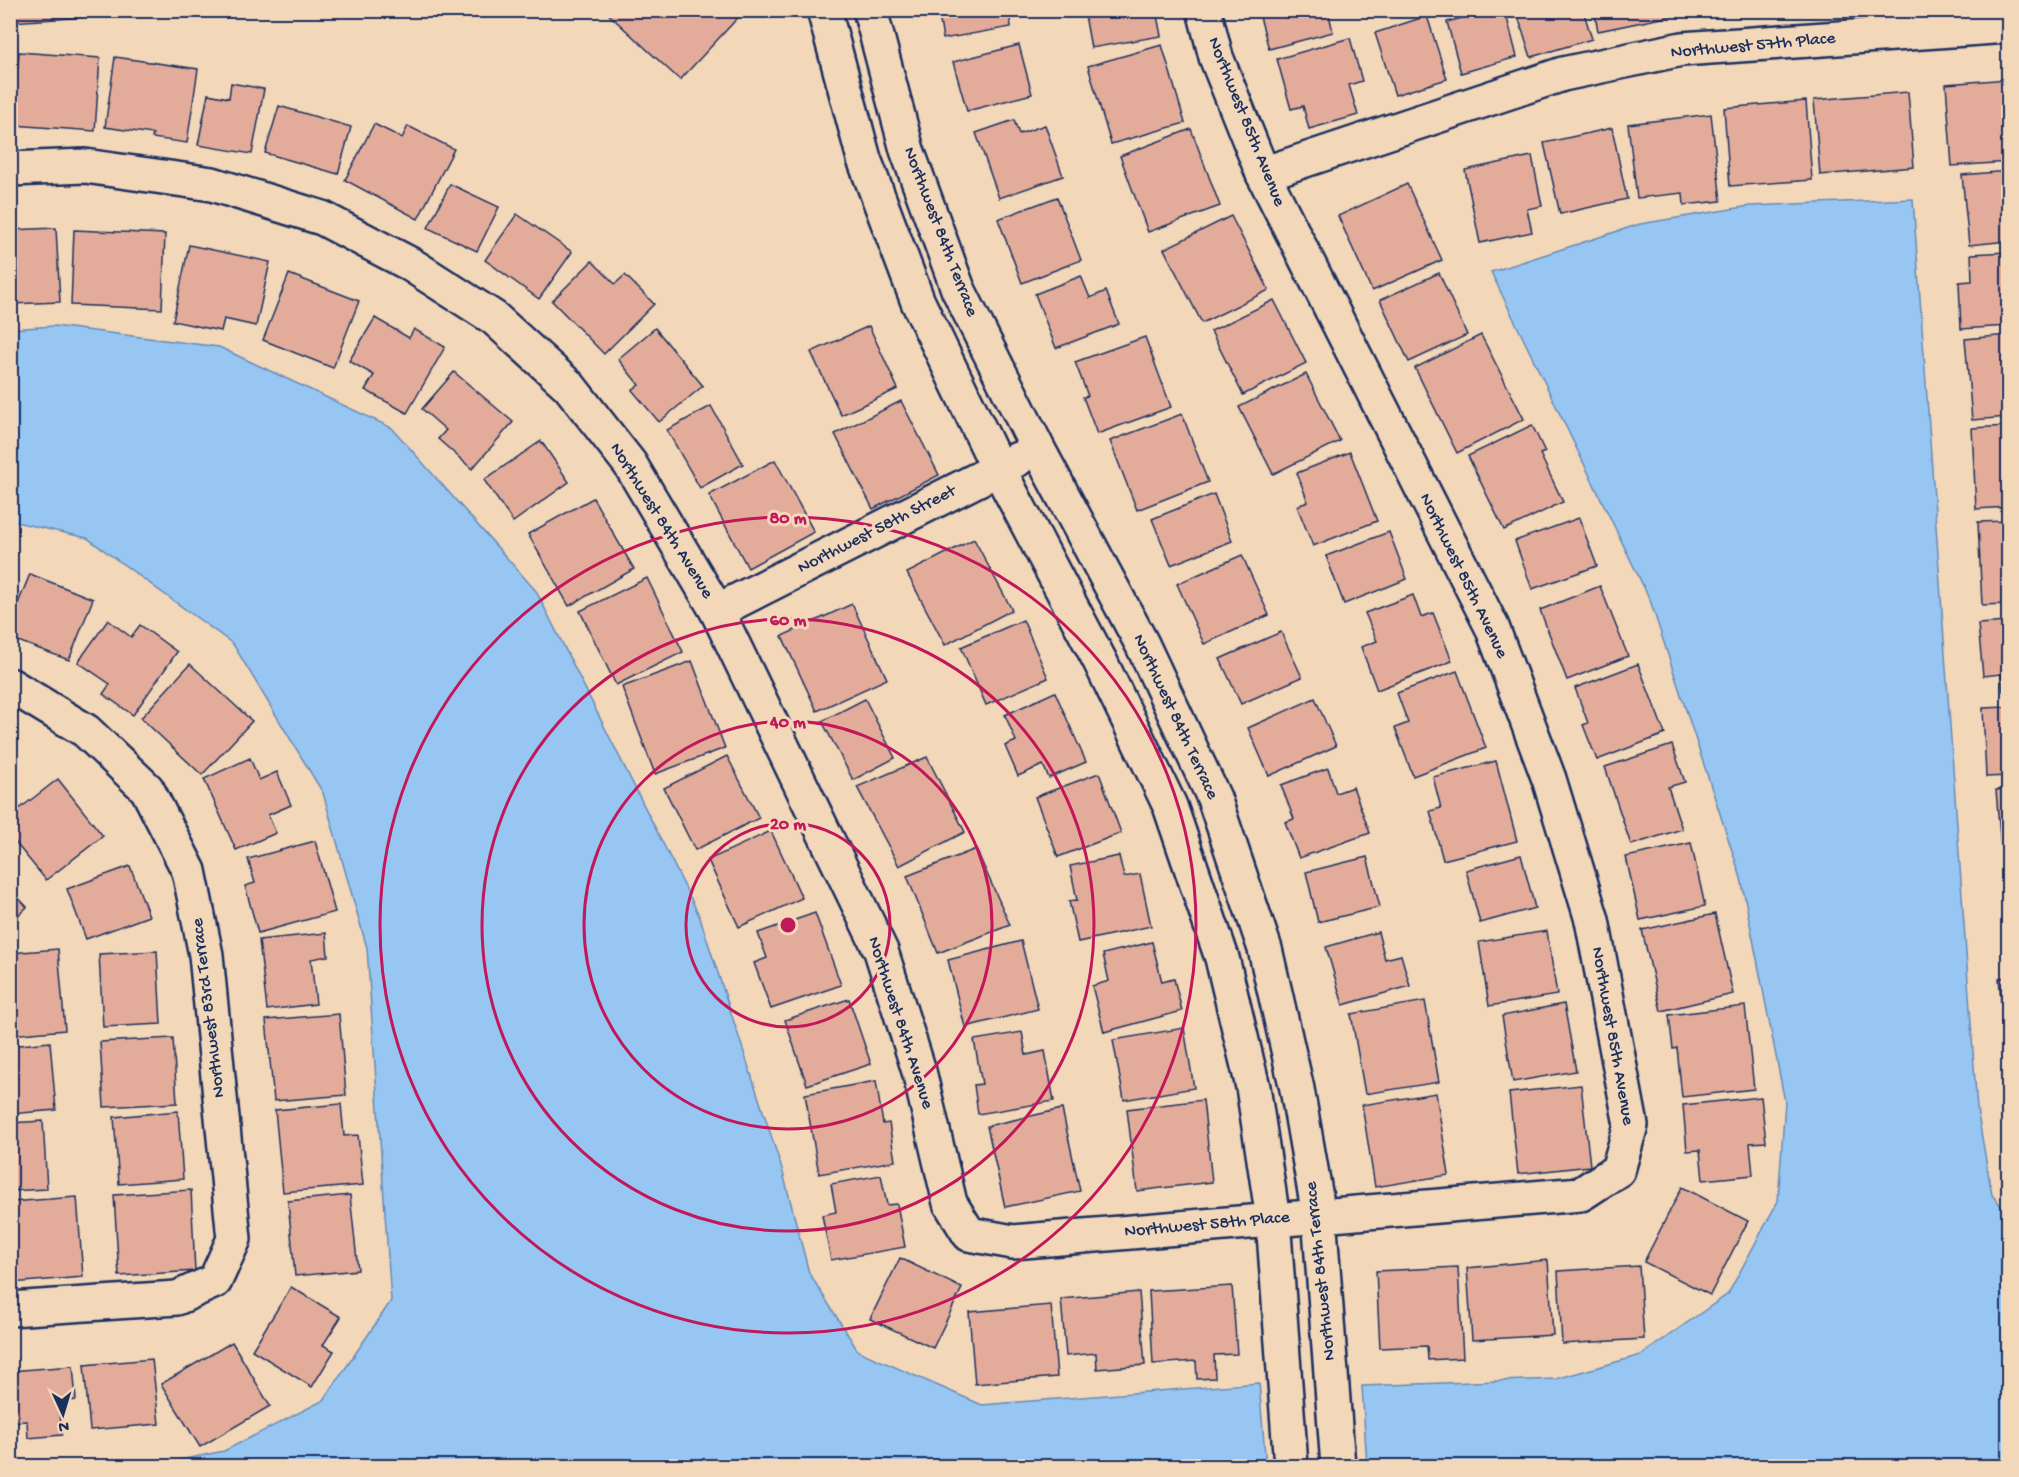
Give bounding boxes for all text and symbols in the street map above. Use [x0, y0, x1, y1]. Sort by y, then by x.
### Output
street label: Northwest 57th Place [1670, 28, 1837, 64]
street label: Northwest 85th Avenue [1202, 34, 1290, 210]
street label: Northwest 84th Terrace [898, 144, 982, 320]
street label: Northwest 84th Avenue [604, 439, 718, 603]
street label: Northwest 58th Street [794, 480, 961, 579]
street label: Northwest 85th Avenue [1414, 490, 1512, 662]
text: 80 m [769, 509, 807, 530]
text: 60 m [770, 611, 806, 632]
street label: Northwest 84th Terrace [1127, 631, 1223, 804]
text: 40 m [769, 713, 806, 734]
text: 20 m [770, 815, 806, 836]
centre of rings [778, 915, 798, 935]
street label: Northwest 83rd Terrace [187, 916, 230, 1099]
street label: Northwest 84th Avenue [862, 934, 938, 1112]
street label: Northwest 85th Avenue [1586, 945, 1638, 1127]
street label: Northwest 84th Terrace [1301, 1180, 1341, 1362]
street label: Northwest 58th Place [1123, 1207, 1291, 1243]
north arrow [33, 1384, 93, 1444]
text: N [57, 1416, 70, 1435]

